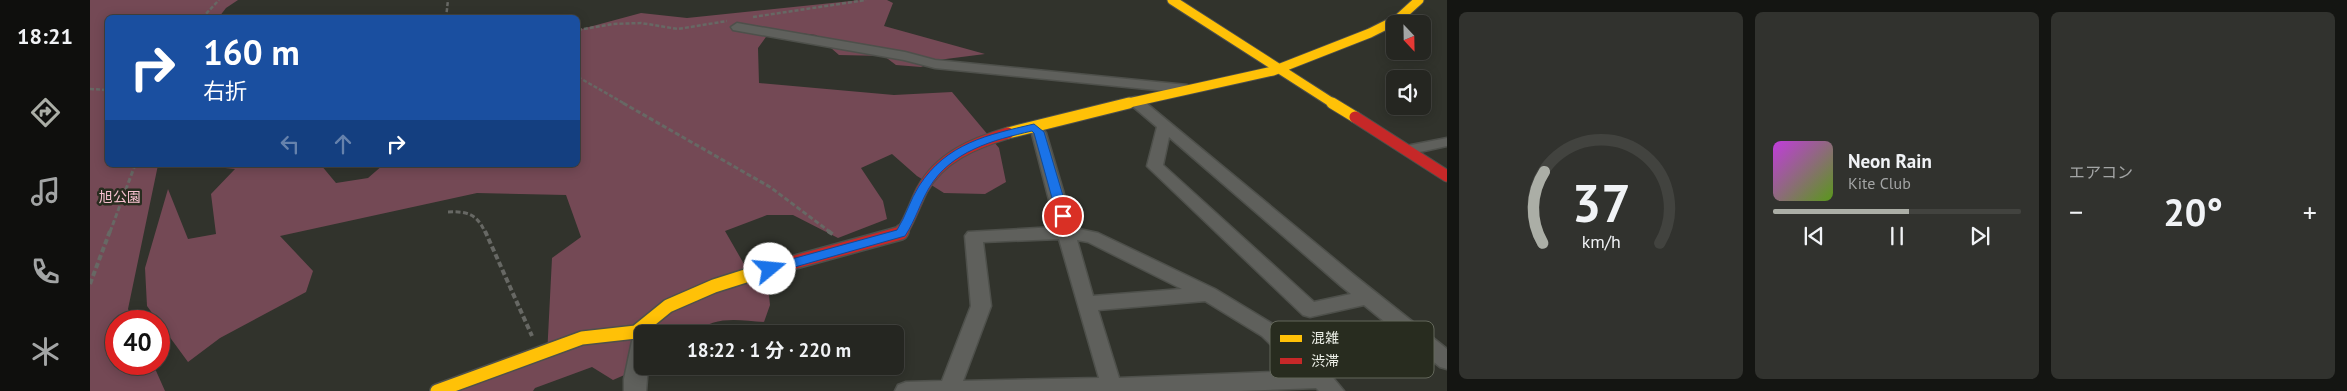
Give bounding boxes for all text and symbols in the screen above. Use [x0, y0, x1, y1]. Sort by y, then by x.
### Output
north arrow [1386, 15, 1431, 60]
map controls [1386, 15, 1431, 115]
text: 18:21 [17, 22, 73, 50]
text: 160 m [203, 29, 300, 75]
icon: right [120, 35, 185, 100]
button: sound [1386, 70, 1431, 115]
text: 右折 [203, 77, 247, 105]
icon: directions [28, 95, 63, 130]
icon: left [276, 130, 304, 158]
icon: ahead [329, 130, 357, 158]
icon: right [382, 130, 410, 158]
text: Neon Rain [1848, 149, 1932, 173]
text: エアコン [2069, 162, 2133, 182]
text: 37 [1572, 169, 1630, 236]
text: Kite Club [1848, 173, 1911, 193]
icon: music [28, 174, 63, 209]
text: 20° [2163, 187, 2223, 236]
park label: 旭公園 [99, 188, 141, 206]
text: − [2069, 193, 2083, 230]
text: + [2303, 193, 2317, 230]
pin [1042, 195, 1084, 237]
icon: arrive [1049, 202, 1077, 230]
icon: previous [1800, 222, 1828, 250]
icon: pause [1883, 222, 1911, 250]
icon: next [1966, 222, 1994, 250]
text: km/h [1581, 230, 1621, 253]
position arrow [743, 242, 795, 294]
icon: phone [28, 254, 63, 289]
speed limit sign: 40 [105, 310, 170, 375]
legend [1270, 321, 1434, 378]
text: 混雑 [1311, 329, 1339, 347]
icon: climate [28, 334, 63, 369]
text: 18:22 · 1 分 · 220 m [687, 338, 851, 362]
text: 渋滞 [1311, 352, 1339, 370]

